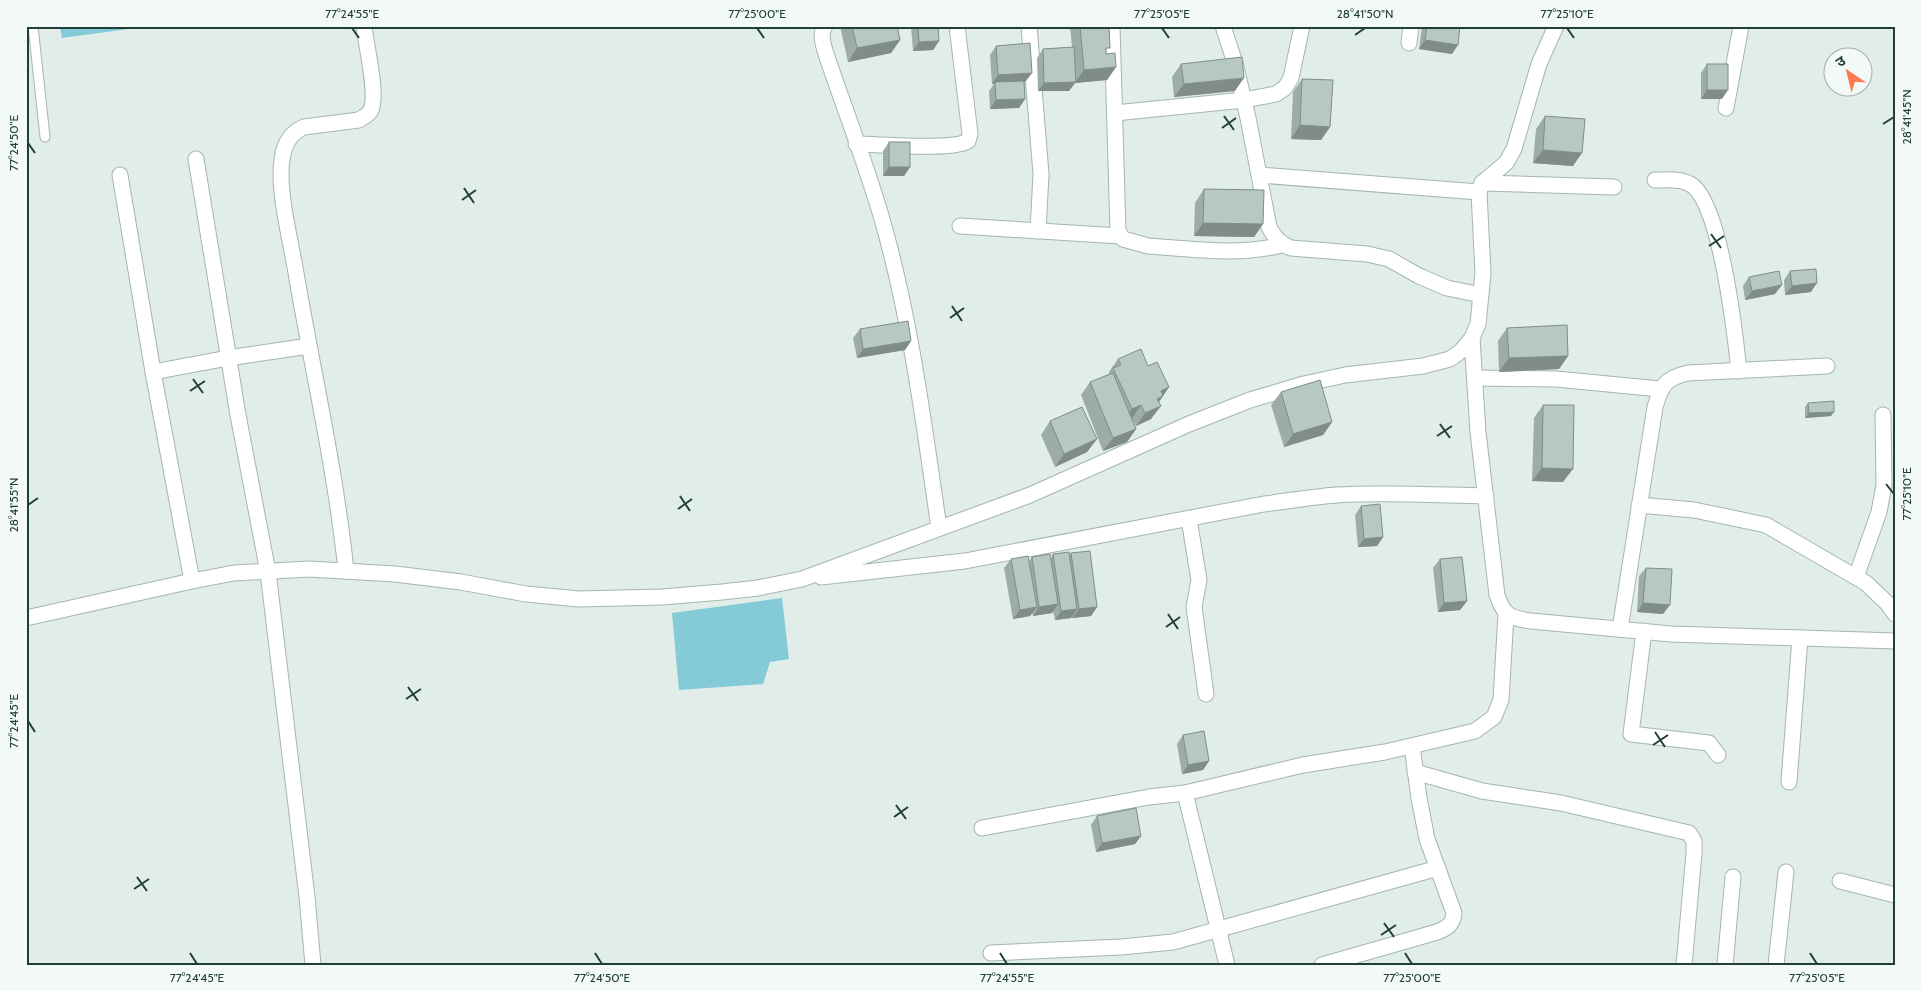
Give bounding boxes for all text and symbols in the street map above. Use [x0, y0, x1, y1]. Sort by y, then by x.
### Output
text: 77°24'55"E [325, 6, 379, 21]
text: 77°25'00"E [728, 6, 786, 21]
text: 77°25'05"E [1134, 6, 1190, 21]
text: 28°41'50"N [1337, 6, 1393, 21]
text: 77°25'10"E [1540, 6, 1594, 21]
north arrow [1824, 48, 1874, 98]
text: उ [1832, 51, 1850, 71]
text: 28°41'45"N [1899, 89, 1914, 145]
text: 77°24'50"E [6, 115, 21, 171]
text: 77°25'10"E [1899, 467, 1914, 521]
text: 28°41'55"N [6, 478, 21, 532]
text: 77°24'45"E [6, 693, 21, 748]
text: 77°24'45"E [170, 970, 225, 985]
text: 77°24'50"E [574, 970, 630, 985]
text: 77°24'55"E [980, 970, 1034, 985]
text: 77°25'00"E [1383, 970, 1441, 985]
text: 77°25'05"E [1789, 970, 1845, 985]

